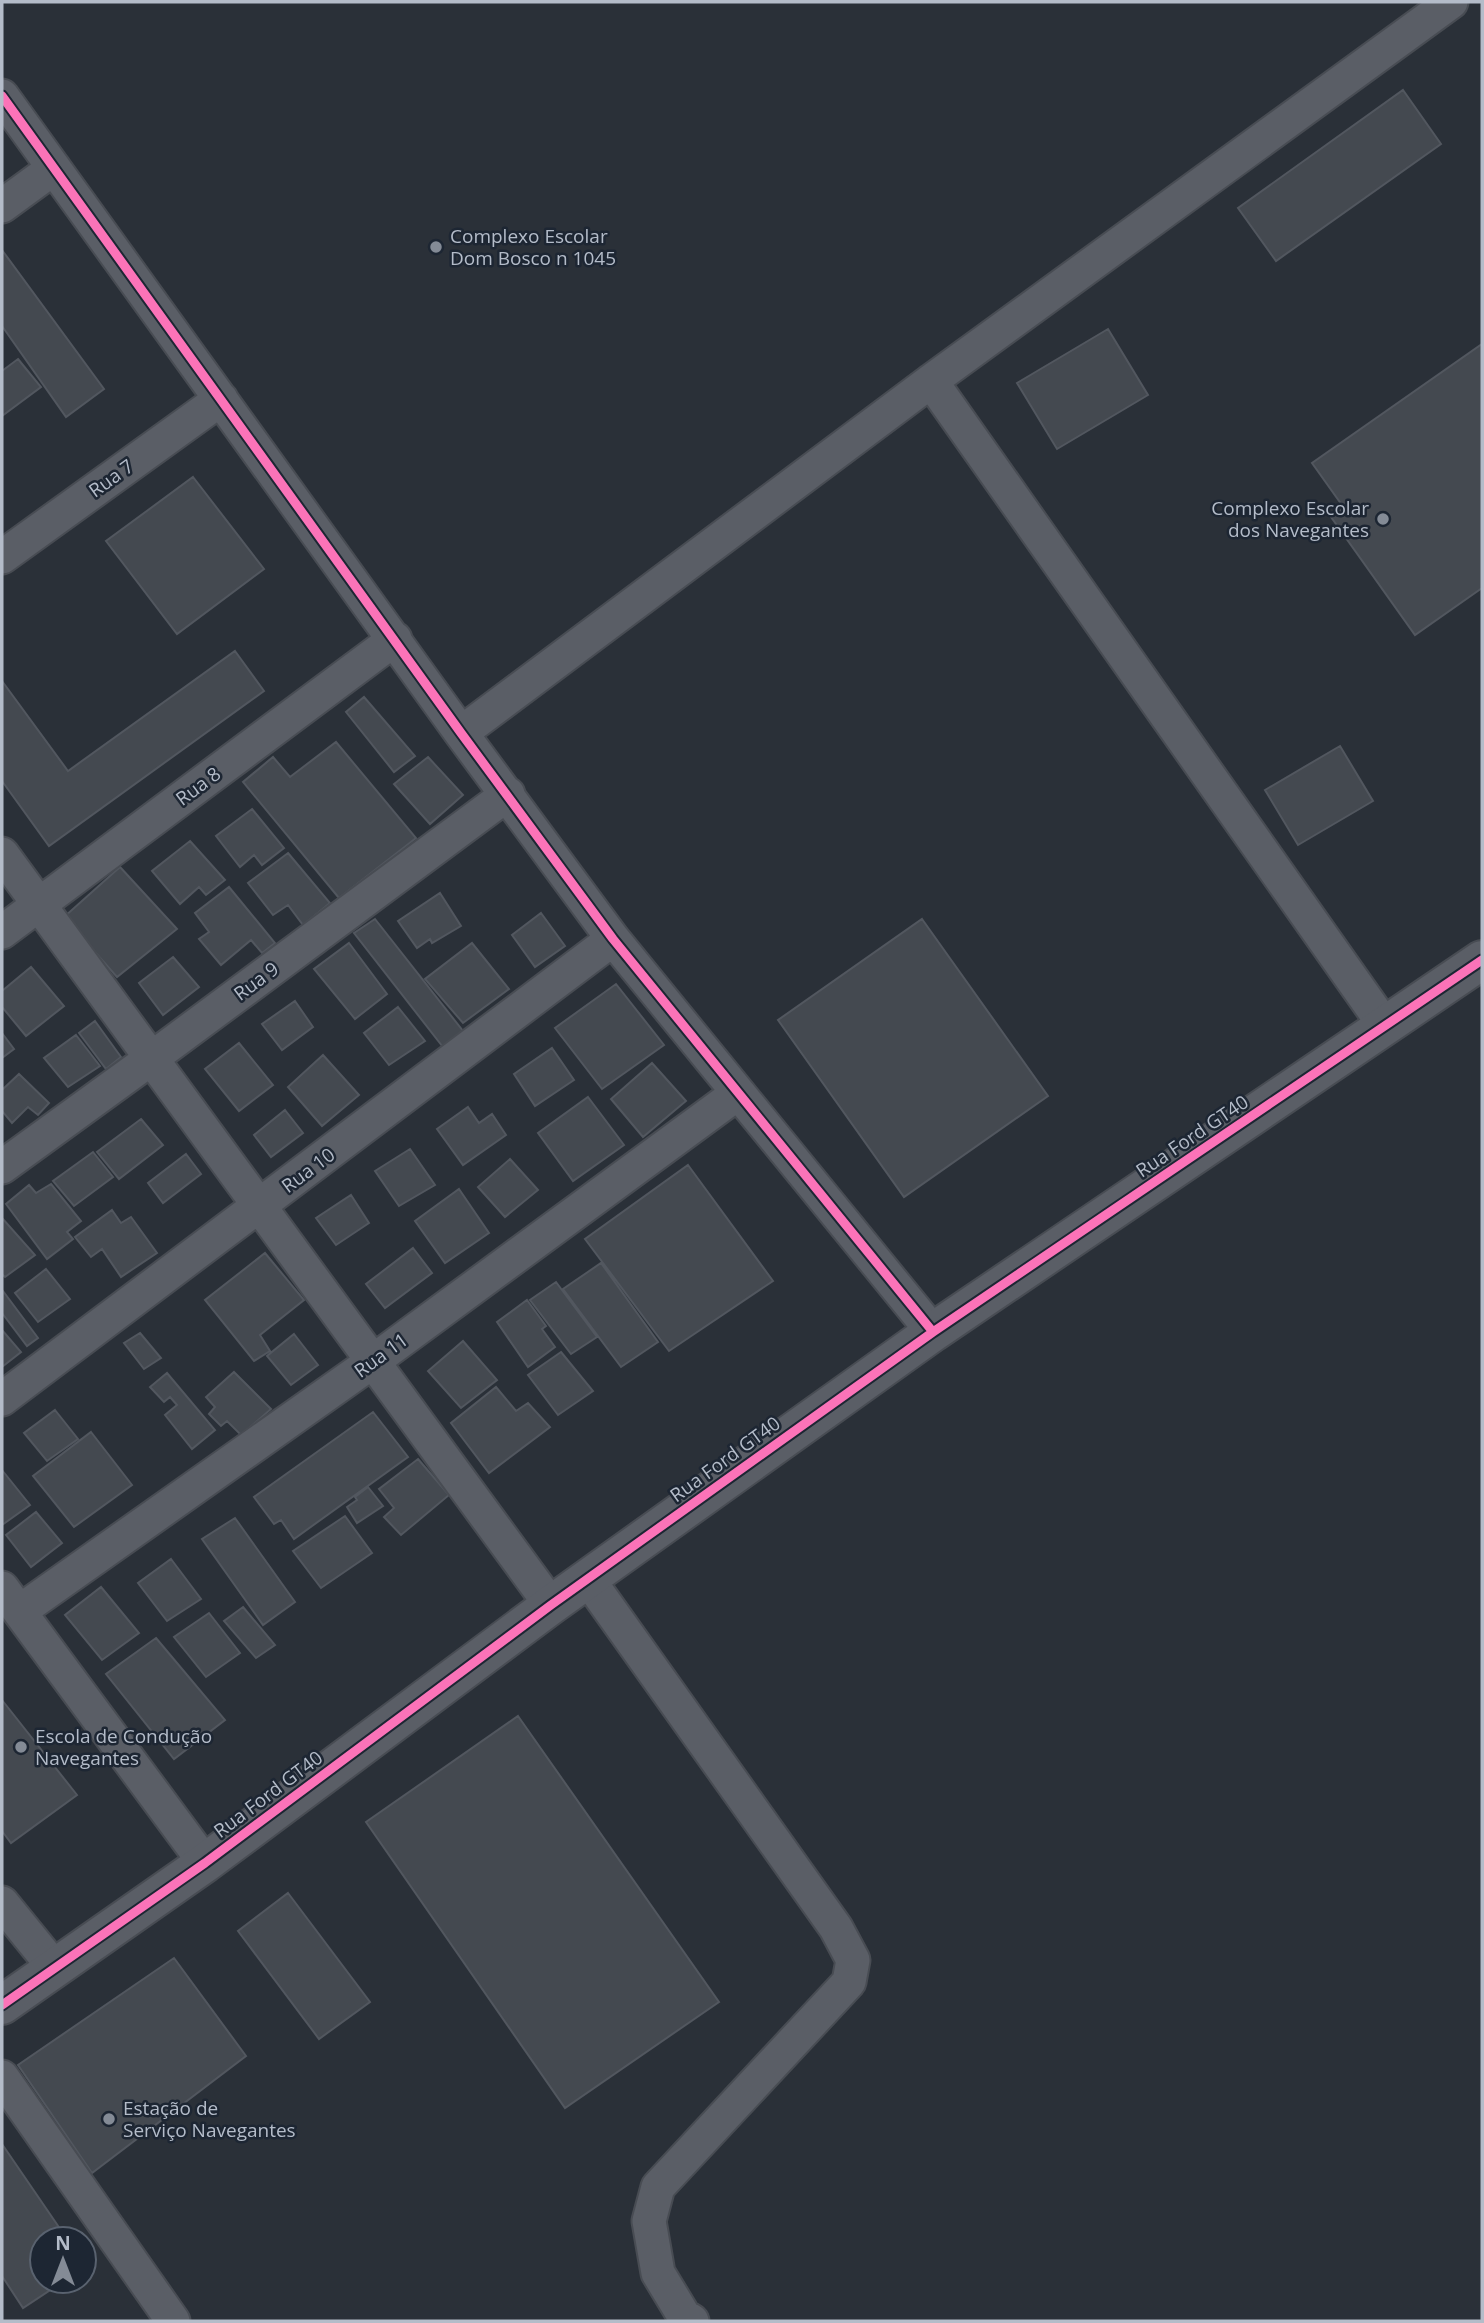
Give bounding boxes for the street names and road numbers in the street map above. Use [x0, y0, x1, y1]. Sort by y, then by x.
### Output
street label: Rua 7 [83, 453, 139, 503]
street label: Rua 8 [170, 761, 226, 811]
street label: Rua 9 [228, 956, 284, 1006]
street label: Rua Ford GT40 [1131, 1089, 1253, 1183]
street label: Rua 10 [276, 1141, 340, 1199]
street label: Rua 11 [349, 1327, 413, 1383]
street label: Rua Ford GT40 [665, 1410, 785, 1508]
street label: Rua Ford GT40 [208, 1744, 328, 1844]

